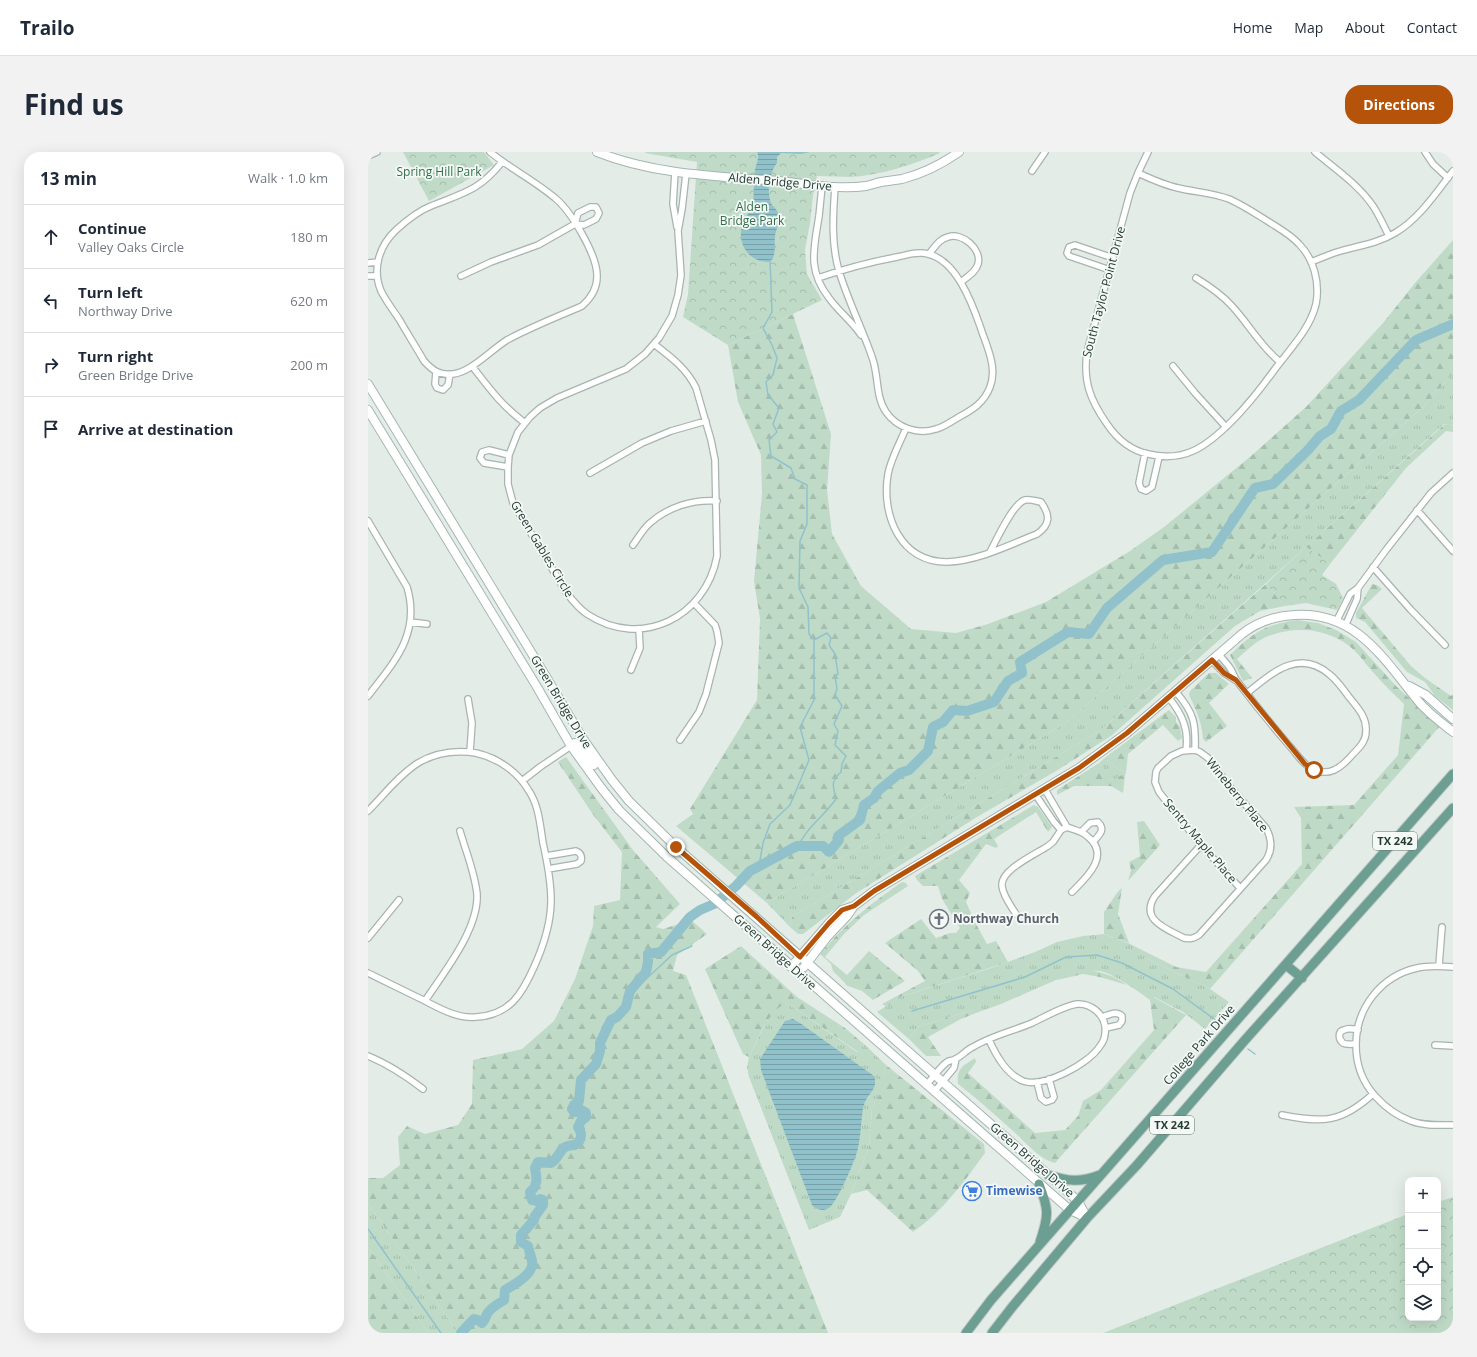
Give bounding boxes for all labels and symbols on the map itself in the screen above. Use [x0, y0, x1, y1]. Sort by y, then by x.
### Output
park label: Spring Hill Park [397, 163, 482, 180]
street label: Alden Bridge Drive [728, 169, 833, 195]
park label: Alden Bridge Park [720, 198, 785, 229]
street label: South Taylor Point Drive [1078, 224, 1129, 359]
street label: Green Gables Circle [507, 497, 578, 600]
street label: Green Bridge Drive [527, 652, 596, 752]
street label: Wineberry Place [1202, 754, 1273, 835]
route start [1305, 761, 1323, 779]
street label: Sentry Maple Place [1160, 795, 1241, 887]
road number: TX 242 [1373, 832, 1417, 850]
route end [667, 838, 685, 856]
church icon: Northway Church [928, 908, 950, 930]
street label: Green Bridge Drive [730, 910, 821, 994]
place label: Northway Church [953, 910, 1059, 927]
street label: College Park Drive [1159, 1001, 1239, 1089]
road number: TX 242 [1150, 1116, 1194, 1134]
street label: Green Bridge Drive [987, 1118, 1078, 1201]
supermarket icon: Timewise [961, 1180, 983, 1202]
place label: Timewise [986, 1182, 1042, 1199]

